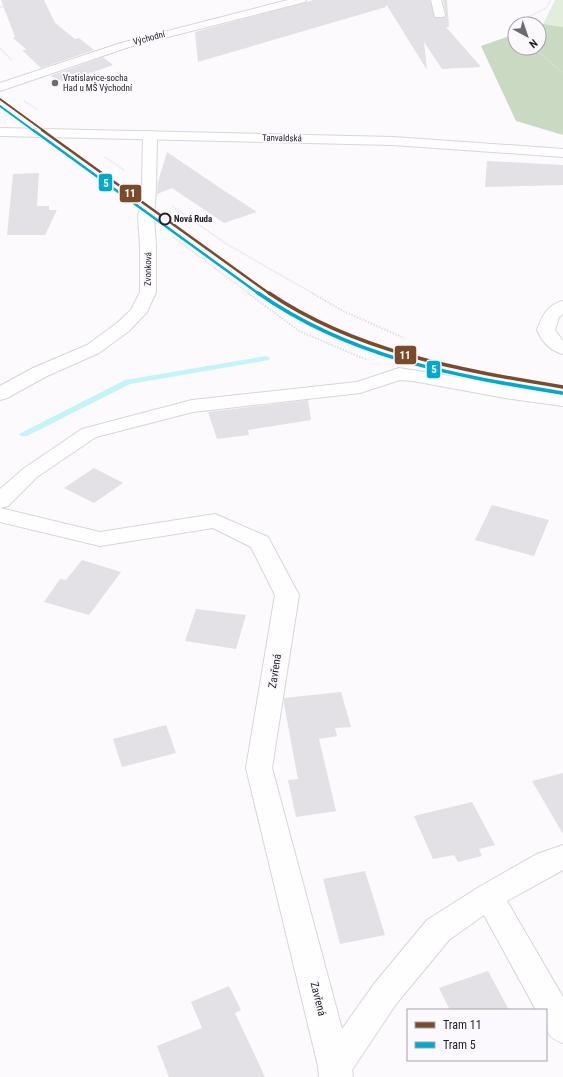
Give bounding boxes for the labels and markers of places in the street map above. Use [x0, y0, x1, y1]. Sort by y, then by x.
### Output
place label: Vratislavice-socha Had u MŠ Východní [63, 73, 133, 93]
marker: Vratislavice-socha Had u MŠ Východní [50, 78, 60, 88]
marker: Nová Ruda [158, 212, 172, 226]
place label: Nová Ruda [174, 214, 212, 224]

